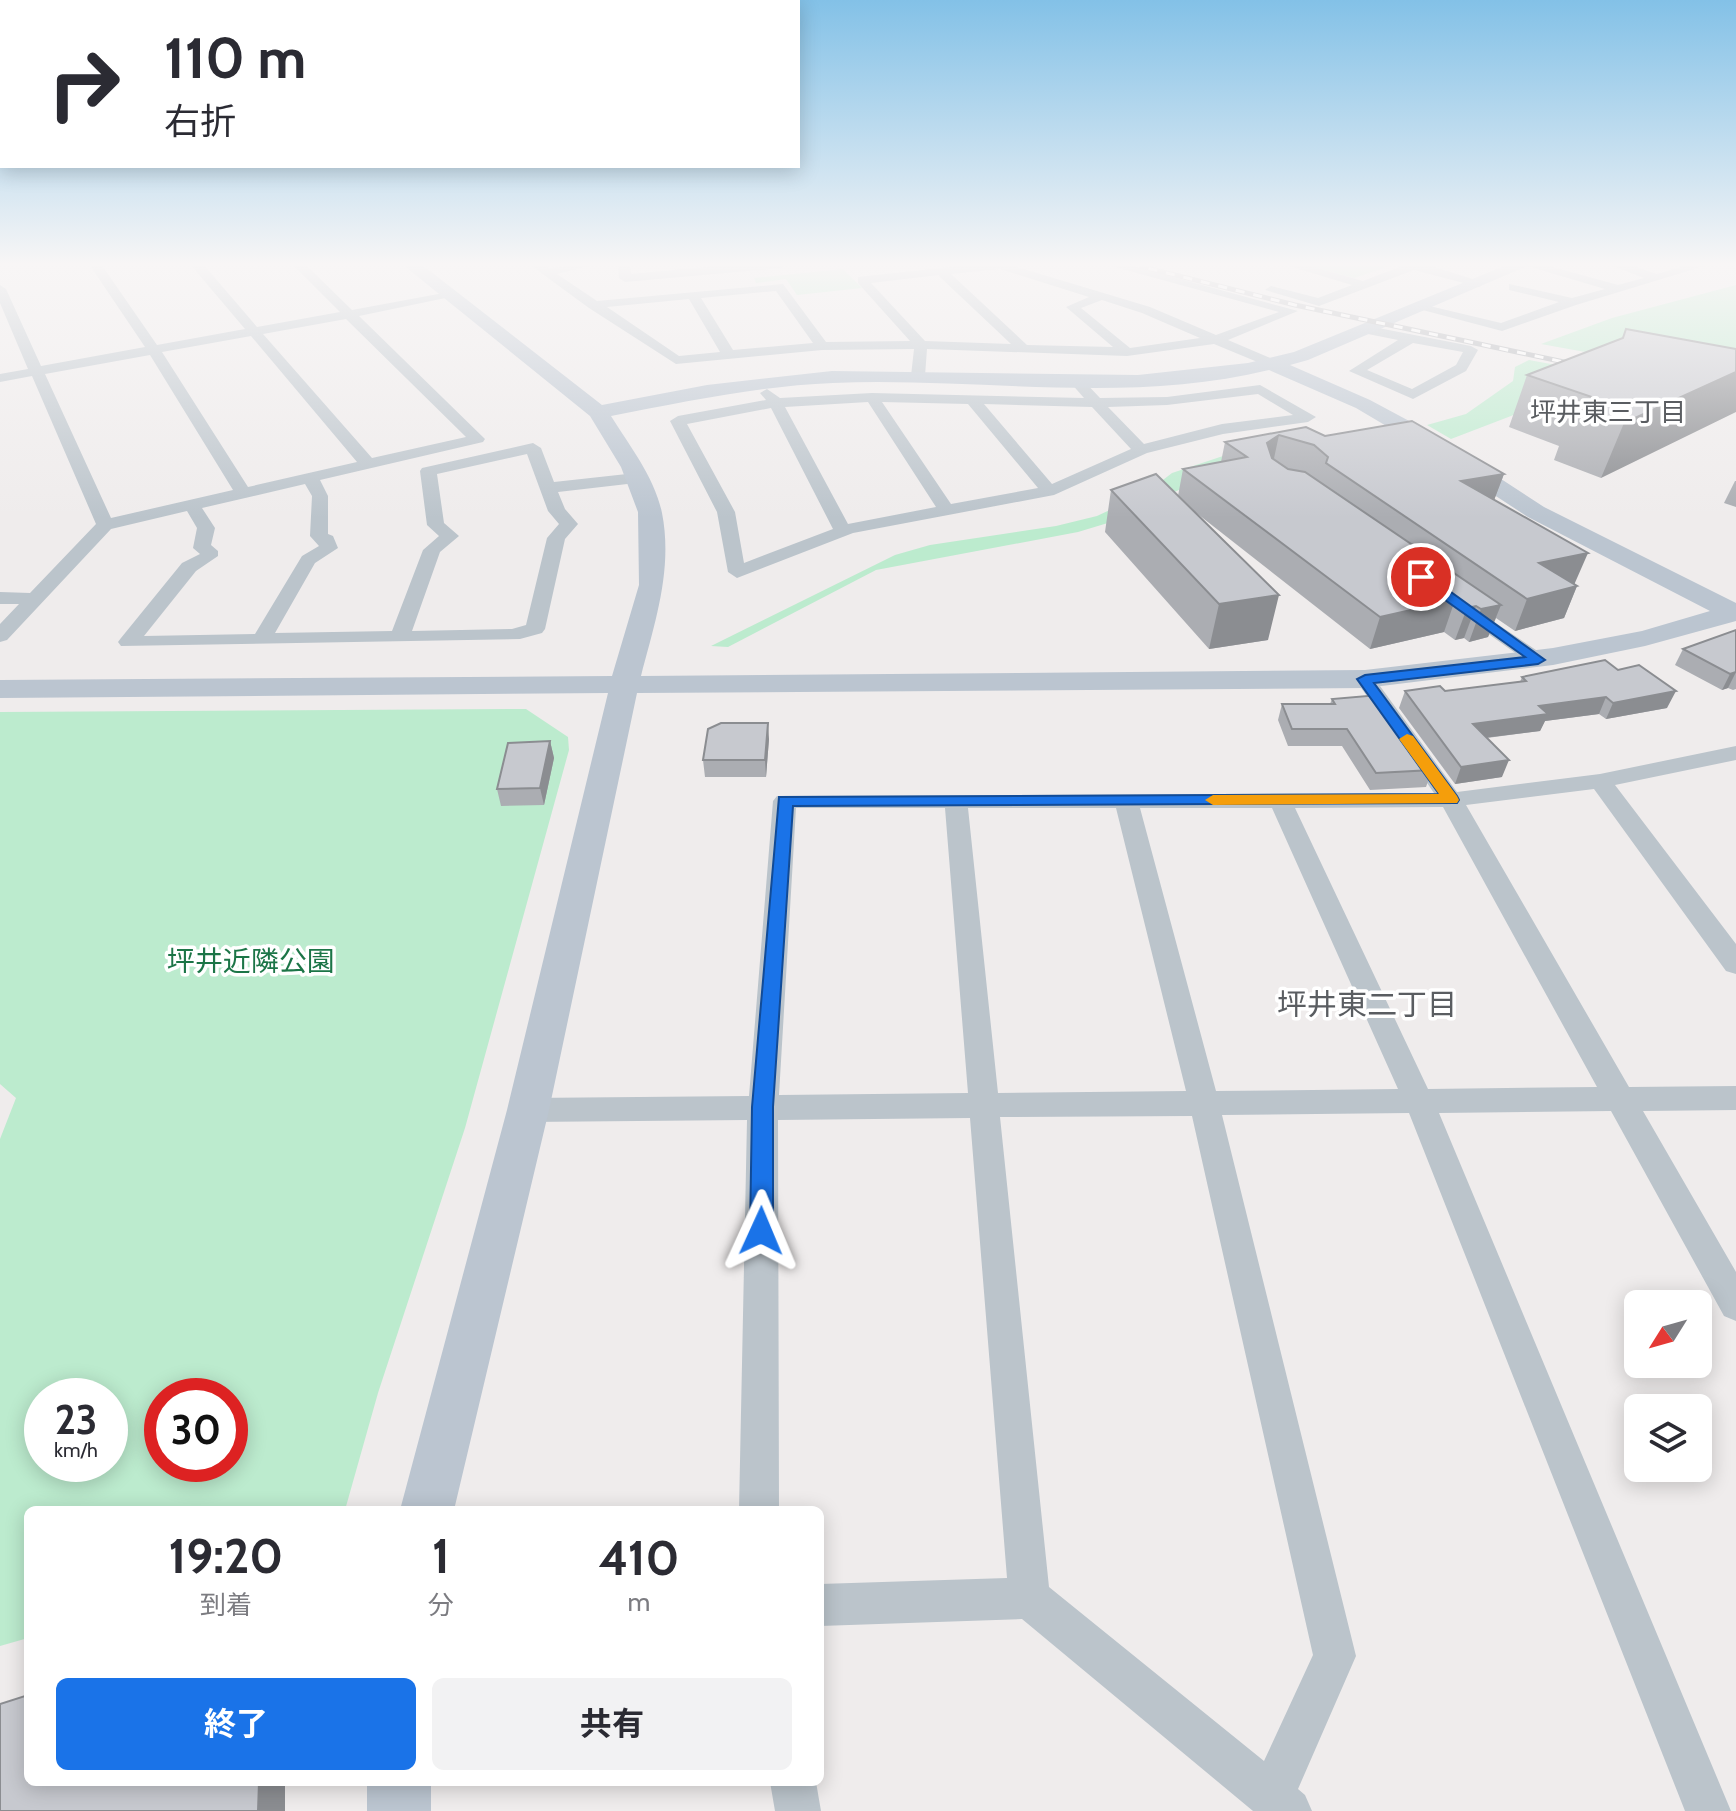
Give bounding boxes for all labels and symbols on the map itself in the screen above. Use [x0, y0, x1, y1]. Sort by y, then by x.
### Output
district label: 坪井東三丁目 [1530, 396, 1686, 428]
pin [1387, 543, 1455, 611]
park label: 坪井近隣公園 [167, 944, 335, 978]
district label: 坪井東二丁目 [1277, 986, 1457, 1023]
position arrow [719, 1189, 803, 1273]
north arrow [1624, 1290, 1712, 1378]
speed limit sign: 30 [144, 1378, 248, 1482]

